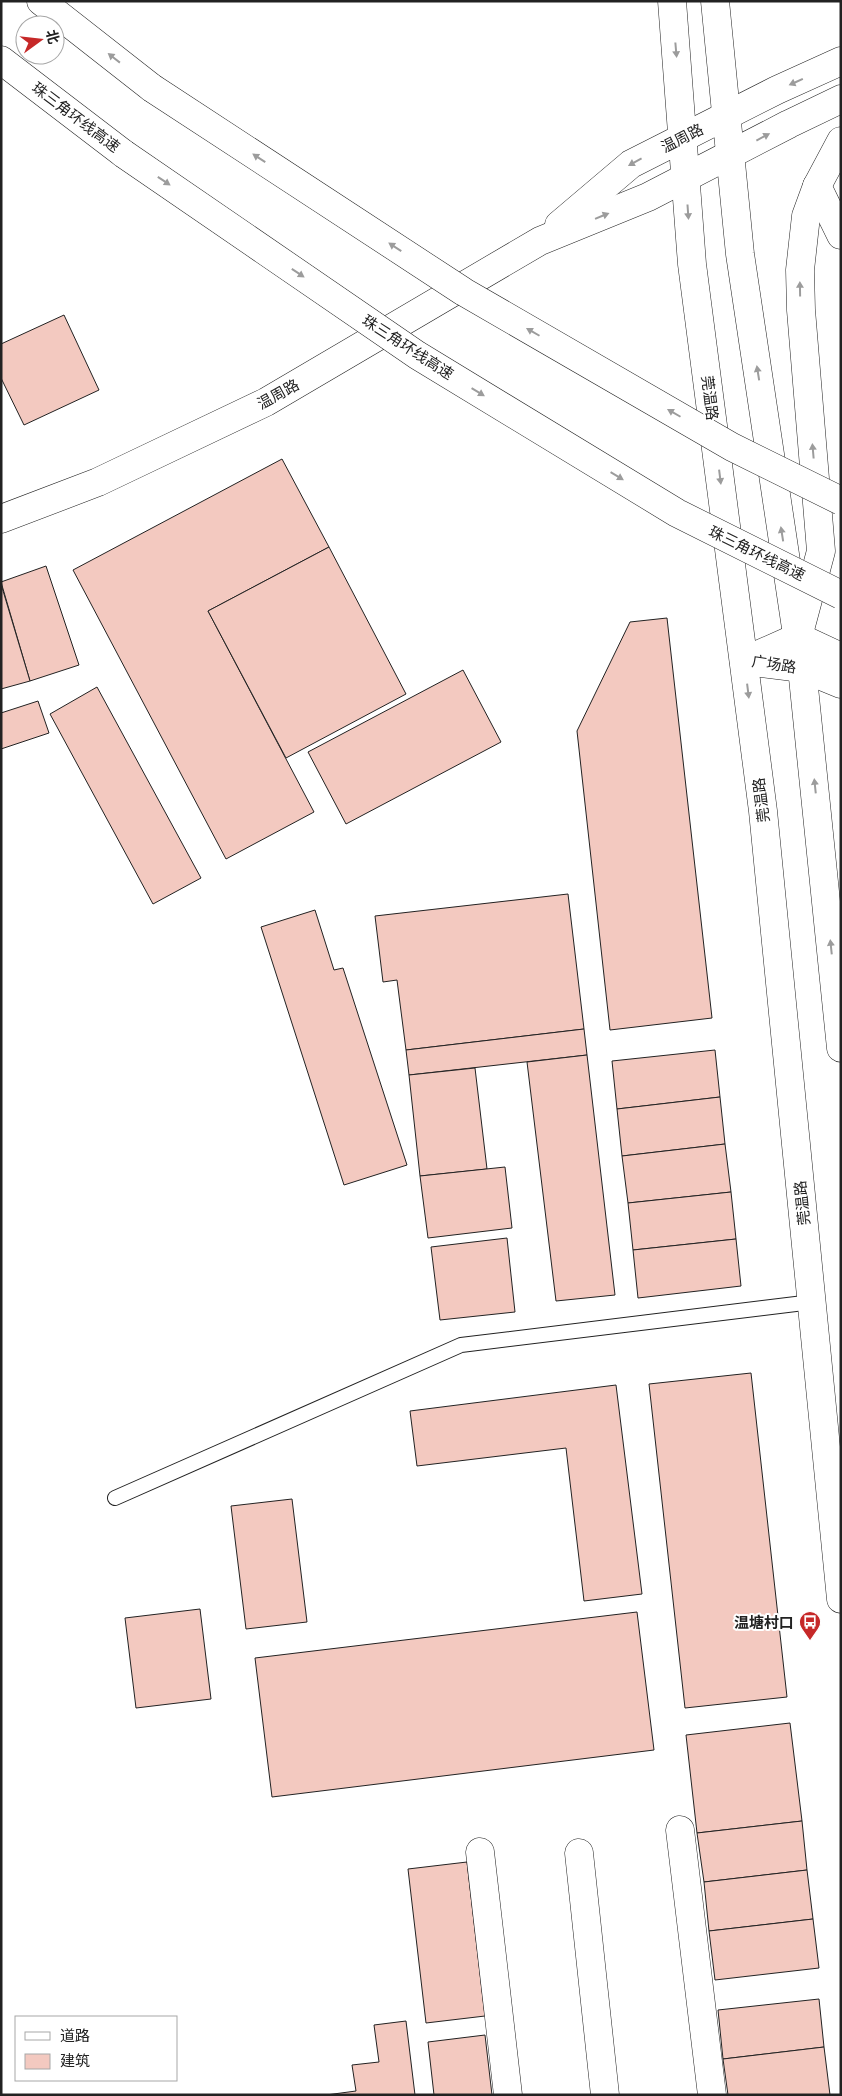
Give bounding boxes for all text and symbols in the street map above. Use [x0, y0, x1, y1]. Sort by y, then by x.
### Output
north arrow [15, 15, 65, 65]
text: 北 [42, 28, 63, 46]
one-way arrow [672, 42, 680, 58]
one-way arrow [108, 52, 121, 63]
street label: 珠三角环线高速 [28, 78, 124, 156]
one-way arrow [789, 78, 803, 86]
street label: 温周路 [658, 119, 706, 157]
one-way arrow [756, 133, 771, 141]
one-way arrow [252, 153, 266, 162]
one-way arrow [628, 158, 643, 166]
one-way arrow [158, 176, 171, 186]
one-way arrow [685, 204, 693, 220]
one-way arrow [595, 211, 609, 219]
one-way arrow [388, 242, 401, 252]
one-way arrow [292, 268, 305, 278]
one-way arrow [796, 281, 804, 297]
street label: 珠三角环线高速 [359, 310, 457, 384]
one-way arrow [525, 328, 540, 336]
one-way arrow [754, 365, 762, 381]
street label: 温周路 [254, 375, 302, 413]
street label: 莞温路 [698, 375, 722, 421]
one-way arrow [471, 387, 484, 396]
one-way arrow [666, 409, 681, 417]
one-way arrow [809, 443, 817, 459]
one-way arrow [716, 470, 724, 486]
one-way arrow [610, 472, 623, 481]
street label: 珠三角环线高速 [706, 521, 808, 585]
one-way arrow [778, 525, 786, 541]
street label: 广场路 [750, 651, 798, 677]
one-way arrow [744, 683, 752, 699]
street label: 莞温路 [749, 777, 773, 823]
one-way arrow [811, 777, 819, 793]
one-way arrow [827, 939, 835, 955]
street label: 莞温路 [790, 1180, 814, 1226]
bus stop icon: 温塘村口 [798, 1610, 822, 1641]
place label: 温塘村口 [734, 1613, 794, 1632]
legend [15, 2016, 178, 2081]
text: 道路 [60, 2026, 90, 2045]
text: 建筑 [60, 2051, 90, 2070]

